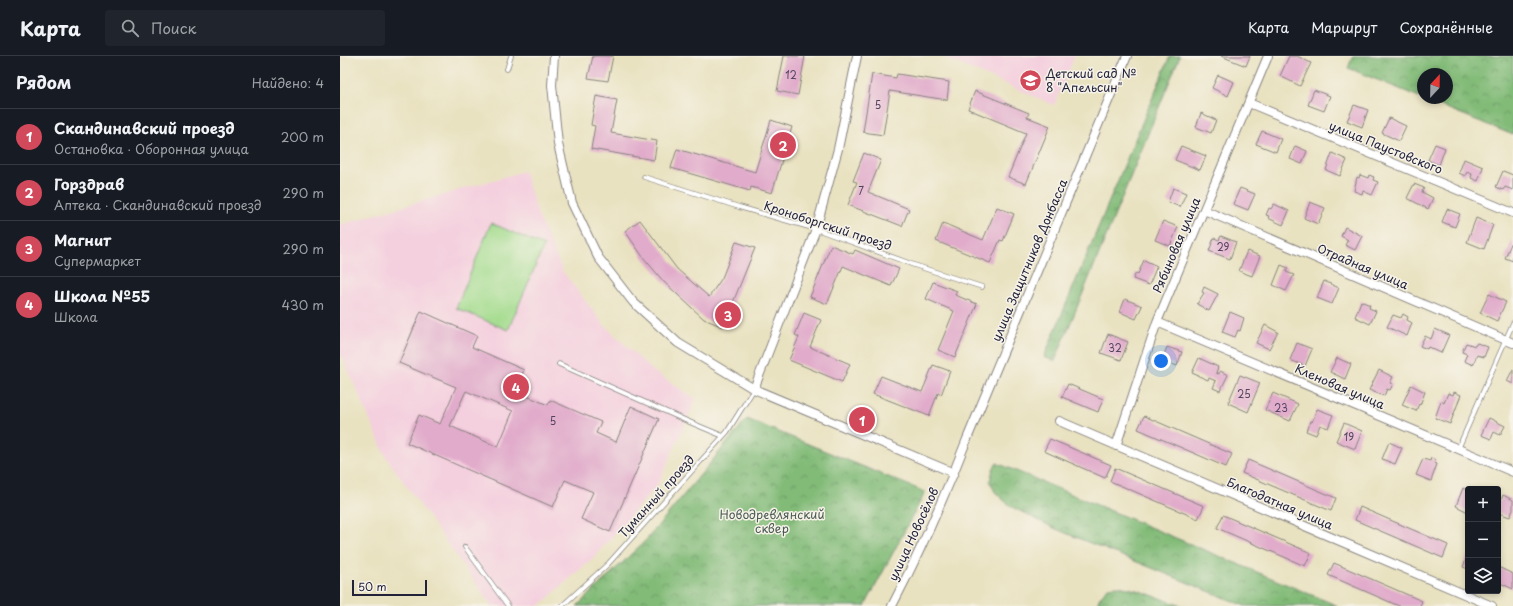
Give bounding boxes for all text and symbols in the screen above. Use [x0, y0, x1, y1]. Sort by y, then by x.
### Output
search box [105, 10, 385, 46]
text: Карта [20, 14, 81, 42]
text: Поиск [151, 16, 196, 39]
icon: search [119, 17, 141, 39]
text: Карта [1248, 17, 1289, 38]
text: Маршрут [1311, 17, 1377, 38]
text: Сохранённые [1399, 17, 1493, 38]
place label: Детский сад № 8 "Апельсин" [1045, 64, 1136, 96]
house number: 12 [785, 67, 797, 82]
school or university icon: Детский сад № 8 "Апельсин" [1018, 67, 1044, 93]
north arrow [1417, 68, 1453, 104]
text: Рядом [16, 69, 71, 95]
text: Найдено: 4 [252, 73, 324, 92]
house number: 5 [875, 97, 881, 112]
text: Скандинавский проезд [54, 116, 235, 139]
street label: улица Паустовского [1327, 116, 1446, 178]
text: 1 [26, 127, 32, 146]
text: 200 m [281, 127, 324, 146]
pin: 2 [770, 130, 796, 160]
text: Остановка · Оборонная улица [54, 139, 249, 158]
text: Горздрав [54, 172, 124, 195]
street label: улица Защитников Донбасса [987, 176, 1072, 344]
text: 2 [24, 183, 34, 202]
text: 290 m [283, 183, 324, 202]
house number: 7 [858, 183, 864, 198]
street label: Рябиновая улица [1148, 194, 1204, 296]
text: Аптека · Скандинавский проезд [54, 195, 262, 214]
street label: Кроноборгский проезд [762, 196, 894, 254]
text: Магнит [54, 228, 111, 251]
text: 3 [25, 239, 33, 258]
text: 290 m [283, 239, 324, 258]
house number: 29 [1217, 239, 1230, 254]
street label: Отрадная улица [1315, 239, 1412, 294]
text: Супермаркет [54, 251, 141, 270]
text: Школа №55 [54, 284, 150, 307]
text: 4 [25, 295, 33, 314]
text: 430 m [282, 295, 324, 314]
pin: 3 [715, 300, 741, 330]
text: Школа [54, 307, 98, 326]
house number: 32 [1108, 340, 1122, 355]
your location [1151, 351, 1171, 371]
street label: Кленовая улица [1292, 359, 1388, 413]
pin: 4 [503, 372, 529, 402]
house number: 25 [1237, 386, 1251, 401]
house number: 23 [1274, 400, 1288, 415]
pin: 1 [849, 405, 875, 435]
house number: 5 [550, 413, 556, 428]
house number: 19 [1344, 429, 1354, 444]
street label: Туманный проезд [614, 451, 698, 541]
street label: Благодатная улица [1224, 472, 1336, 534]
street label: улица Новосёлов [883, 484, 943, 584]
map controls [1465, 486, 1501, 594]
button: + [1465, 486, 1501, 522]
park label: Новодревлянский сквер [720, 505, 824, 537]
button: − [1465, 522, 1501, 558]
button: layers [1465, 558, 1501, 594]
scale bar [352, 578, 427, 597]
text: 50 m [358, 578, 387, 595]

